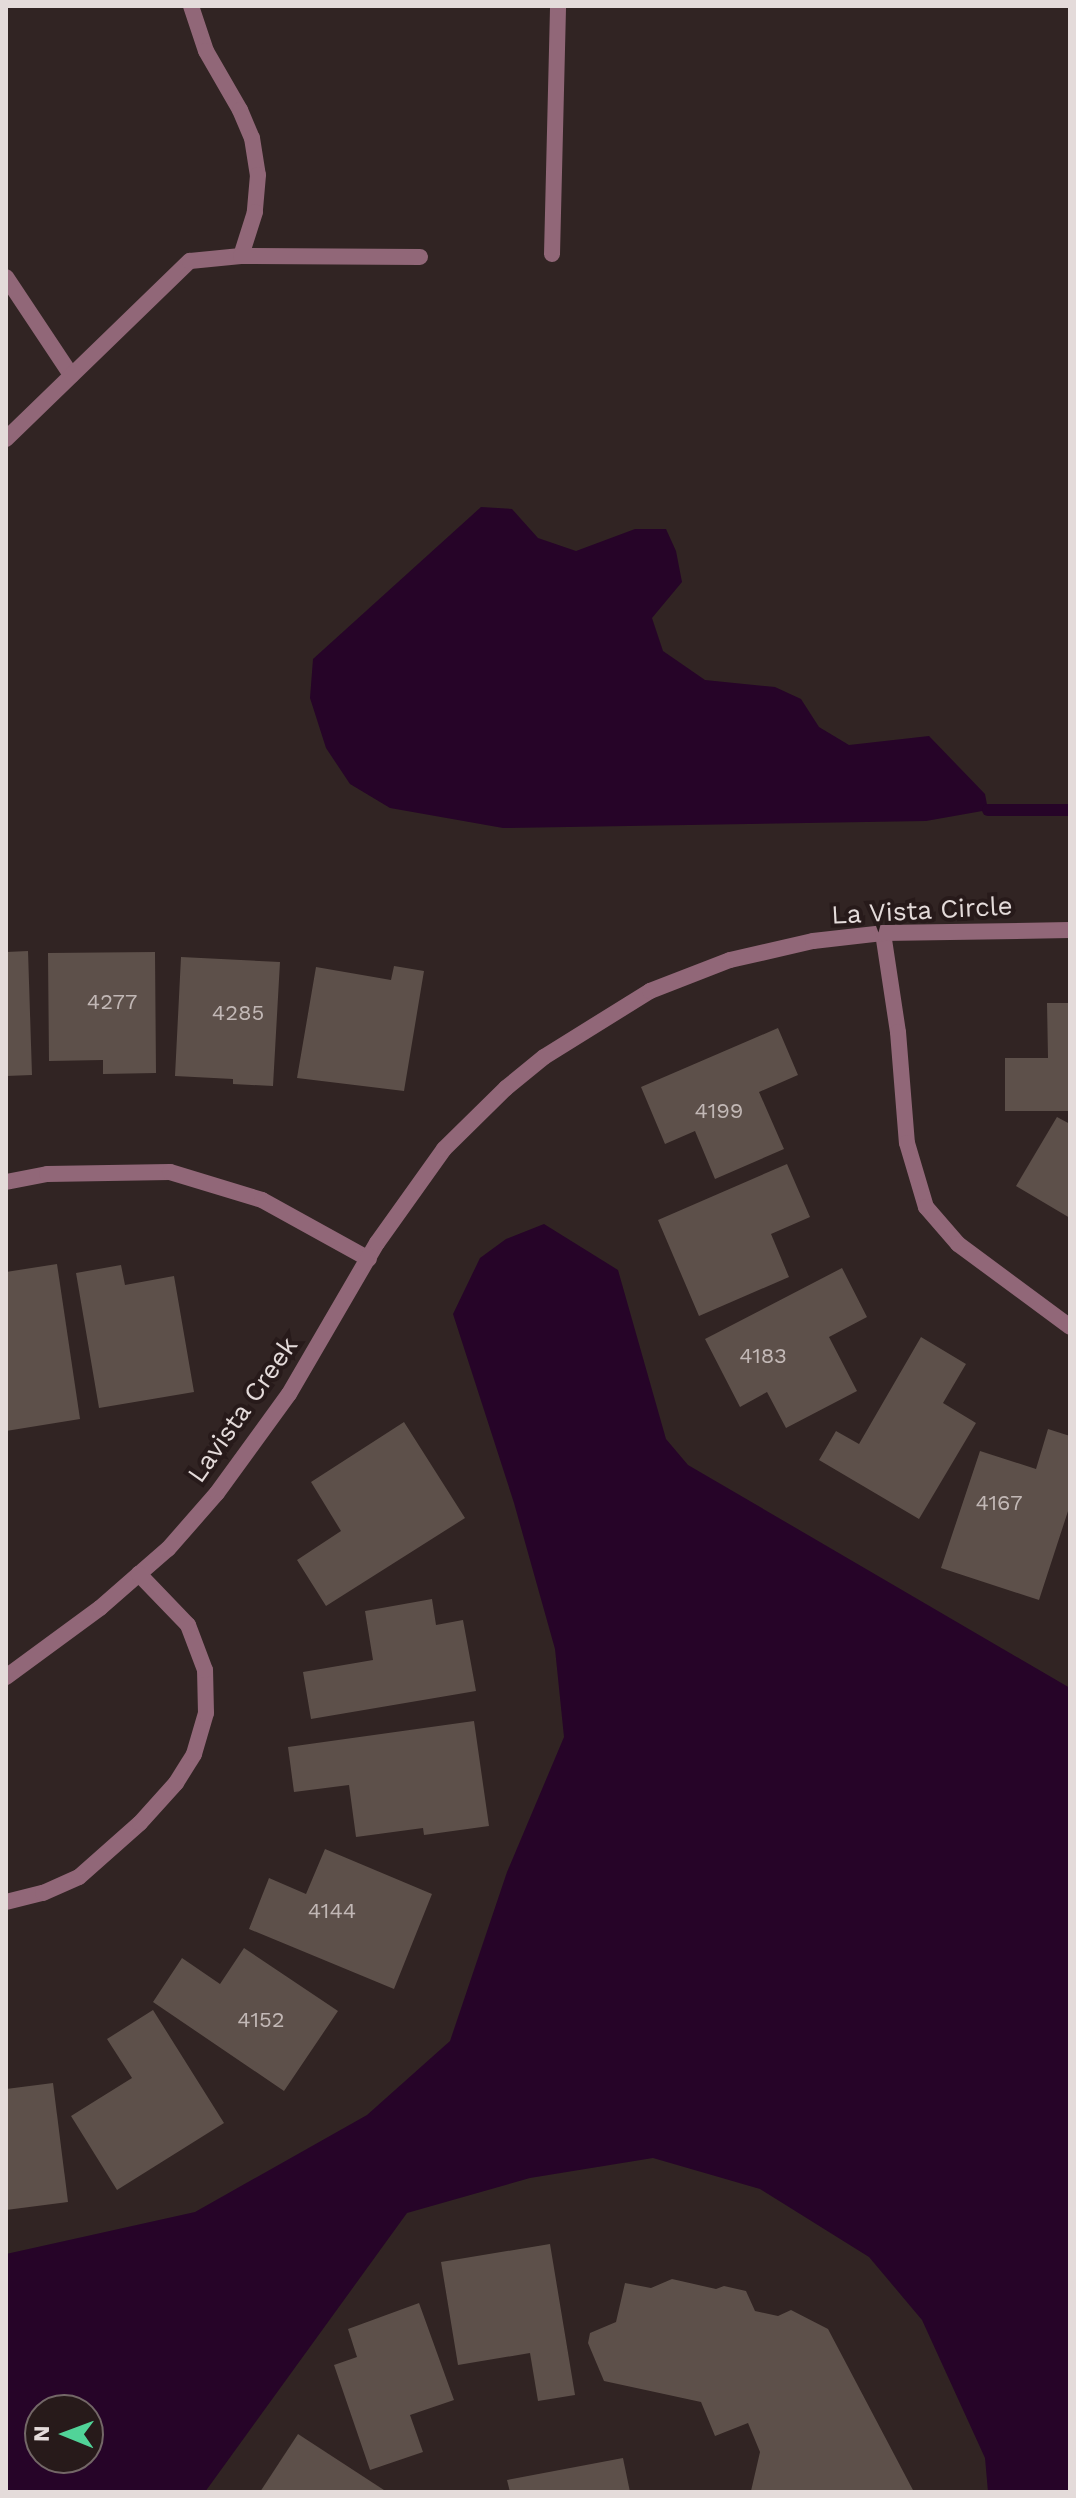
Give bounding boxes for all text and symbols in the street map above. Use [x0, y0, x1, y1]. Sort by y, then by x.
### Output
street label: La Vista Circle [830, 891, 1014, 931]
house number: 4277 [87, 989, 137, 1015]
house number: 4285 [212, 1000, 264, 1026]
house number: 4199 [695, 1098, 743, 1124]
street label: Lavista Creek [181, 1331, 305, 1489]
house number: 4183 [739, 1343, 787, 1369]
house number: 4167 [975, 1490, 1023, 1516]
house number: 4144 [308, 1898, 356, 1924]
house number: 4152 [237, 2007, 285, 2033]
north arrow [24, 2394, 104, 2474]
text: N [29, 2425, 54, 2442]

